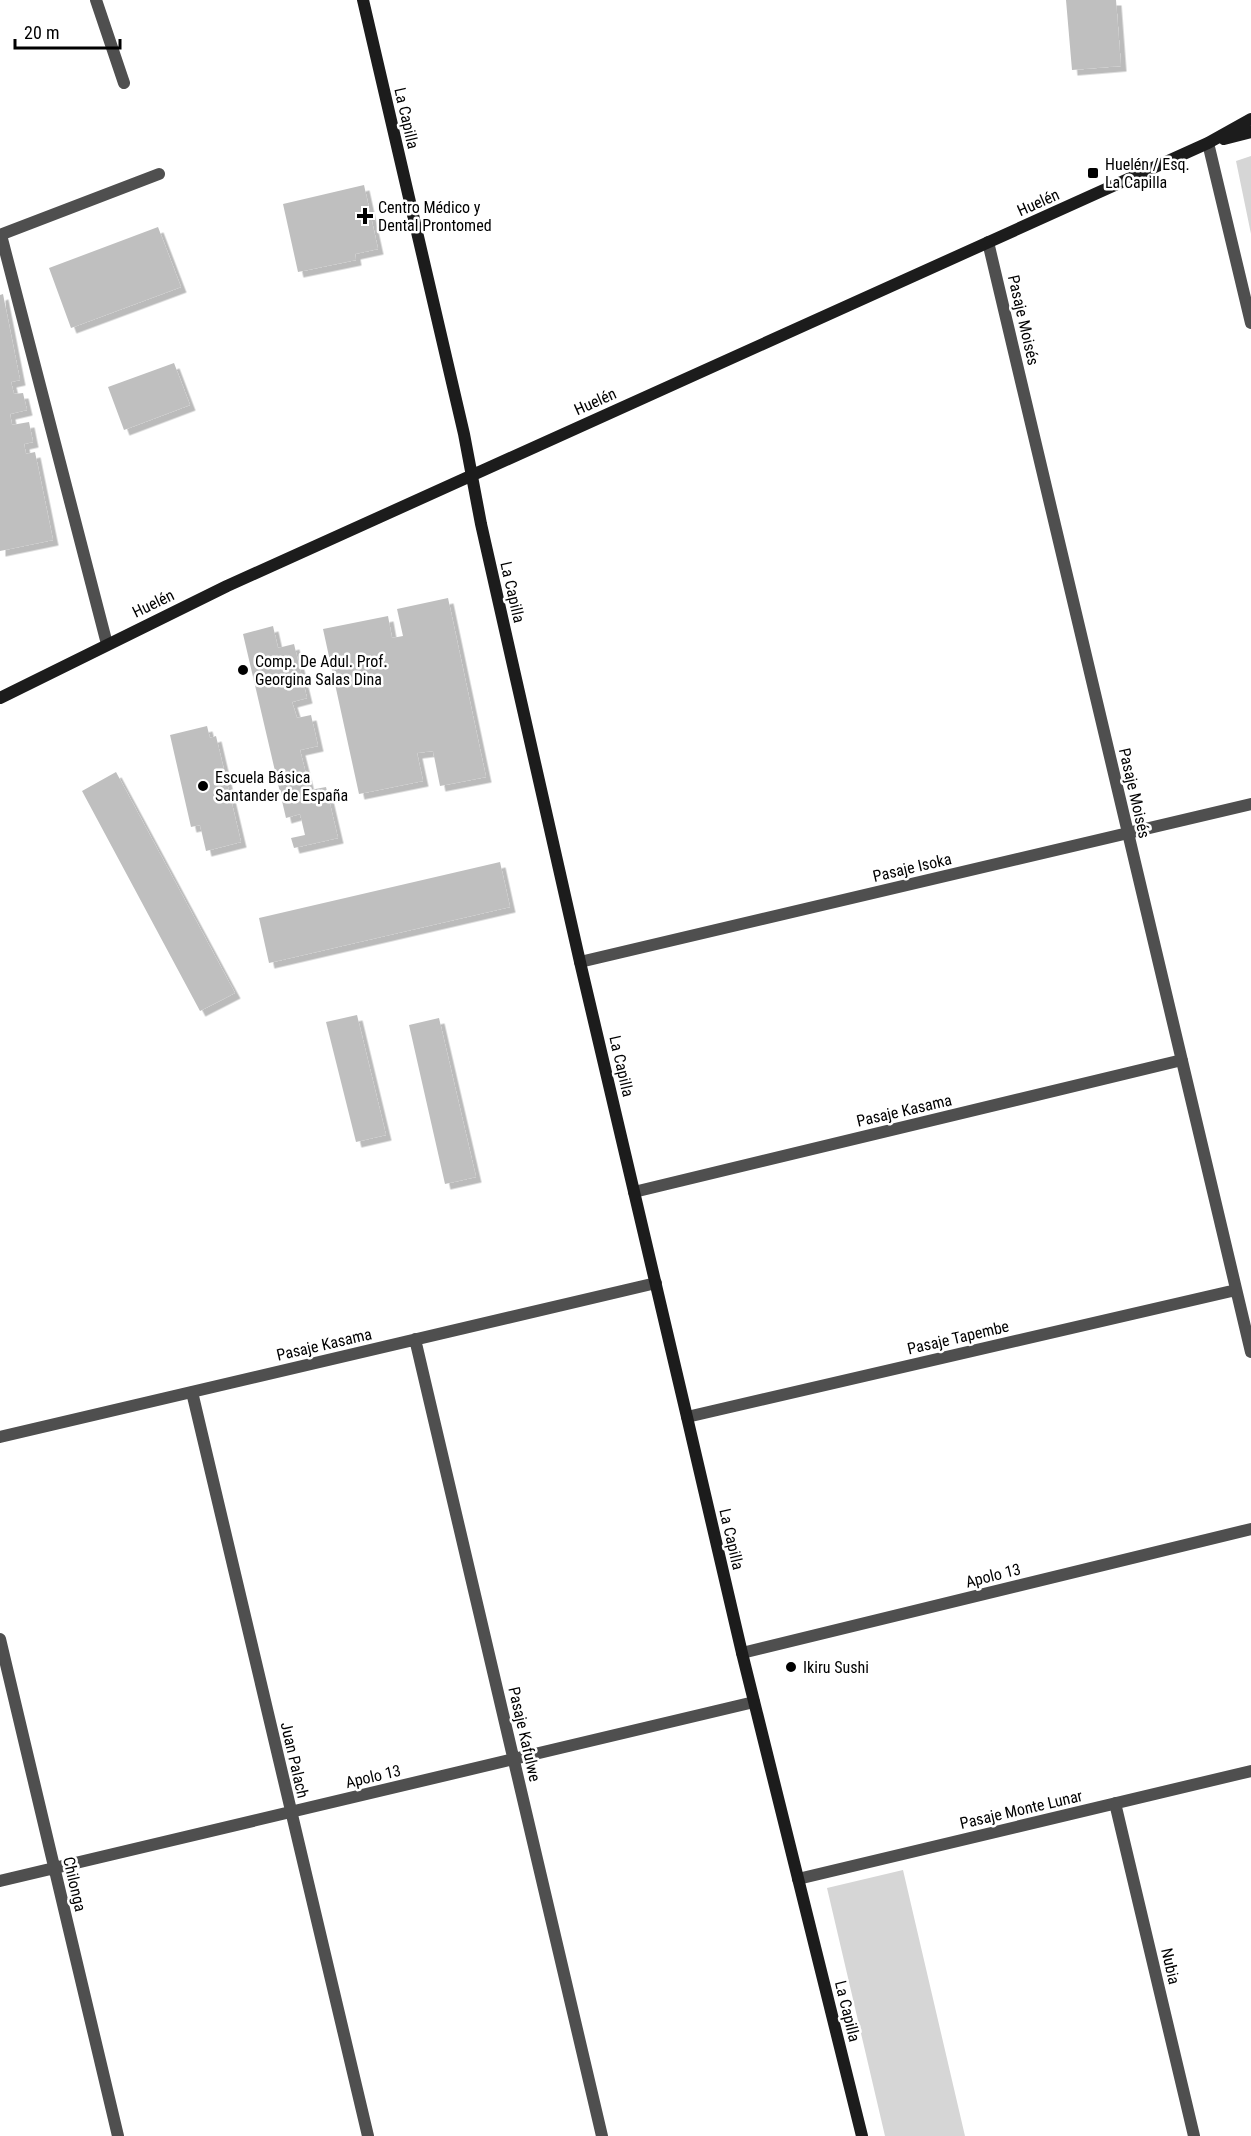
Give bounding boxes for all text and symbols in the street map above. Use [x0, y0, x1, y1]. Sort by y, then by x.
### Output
scale bar [15, 12, 120, 50]
text: 20 m [24, 22, 59, 43]
street label: La Capilla [390, 86, 423, 151]
place label: Huelén / Esq. La Capilla [1105, 155, 1190, 192]
marker: Huelén / Esq. La Capilla [1086, 166, 1100, 180]
street label: Huelén [1014, 185, 1062, 220]
place label: Centro Médico y Dental Prontomed [378, 198, 492, 235]
marker: Centro Médico y Dental Prontomed [356, 207, 374, 225]
street label: Pasaje Moisés [1004, 273, 1043, 367]
street label: Huelén [571, 384, 619, 419]
street label: La Capilla [496, 560, 529, 625]
street label: Huelén [129, 585, 177, 622]
place label: Comp. De Adul. Prof. Georgina Salas Dina [255, 652, 388, 689]
marker: Comp. De Adul. Prof. Georgina Salas Dina [236, 663, 250, 677]
street label: Pasaje Moisés [1115, 746, 1154, 840]
place label: Escuela Básica Santander de España [215, 768, 348, 805]
marker: Escuela Básica Santander de España [196, 779, 210, 793]
street label: Pasaje Isoka [871, 849, 953, 886]
street label: La Capilla [605, 1034, 638, 1099]
street label: Pasaje Kasama [855, 1090, 954, 1131]
street label: Pasaje Tapembe [905, 1317, 1011, 1358]
street label: Pasaje Kasama [275, 1324, 374, 1365]
street label: La Capilla [715, 1507, 748, 1572]
street label: Apolo 13 [963, 1559, 1023, 1592]
place label: Ikiru Sushi [803, 1658, 869, 1677]
marker: Ikiru Sushi [784, 1660, 798, 1674]
street label: Pasaje Kafulwe [504, 1685, 545, 1783]
street label: Juan Palach [277, 1720, 312, 1800]
street label: Apolo 13 [344, 1761, 403, 1792]
street label: Pasaje Monte Lunar [958, 1786, 1084, 1833]
street label: Chilonga [59, 1855, 90, 1913]
street label: Nubia [1157, 1946, 1184, 1986]
street label: La Capilla [831, 1979, 864, 2044]

